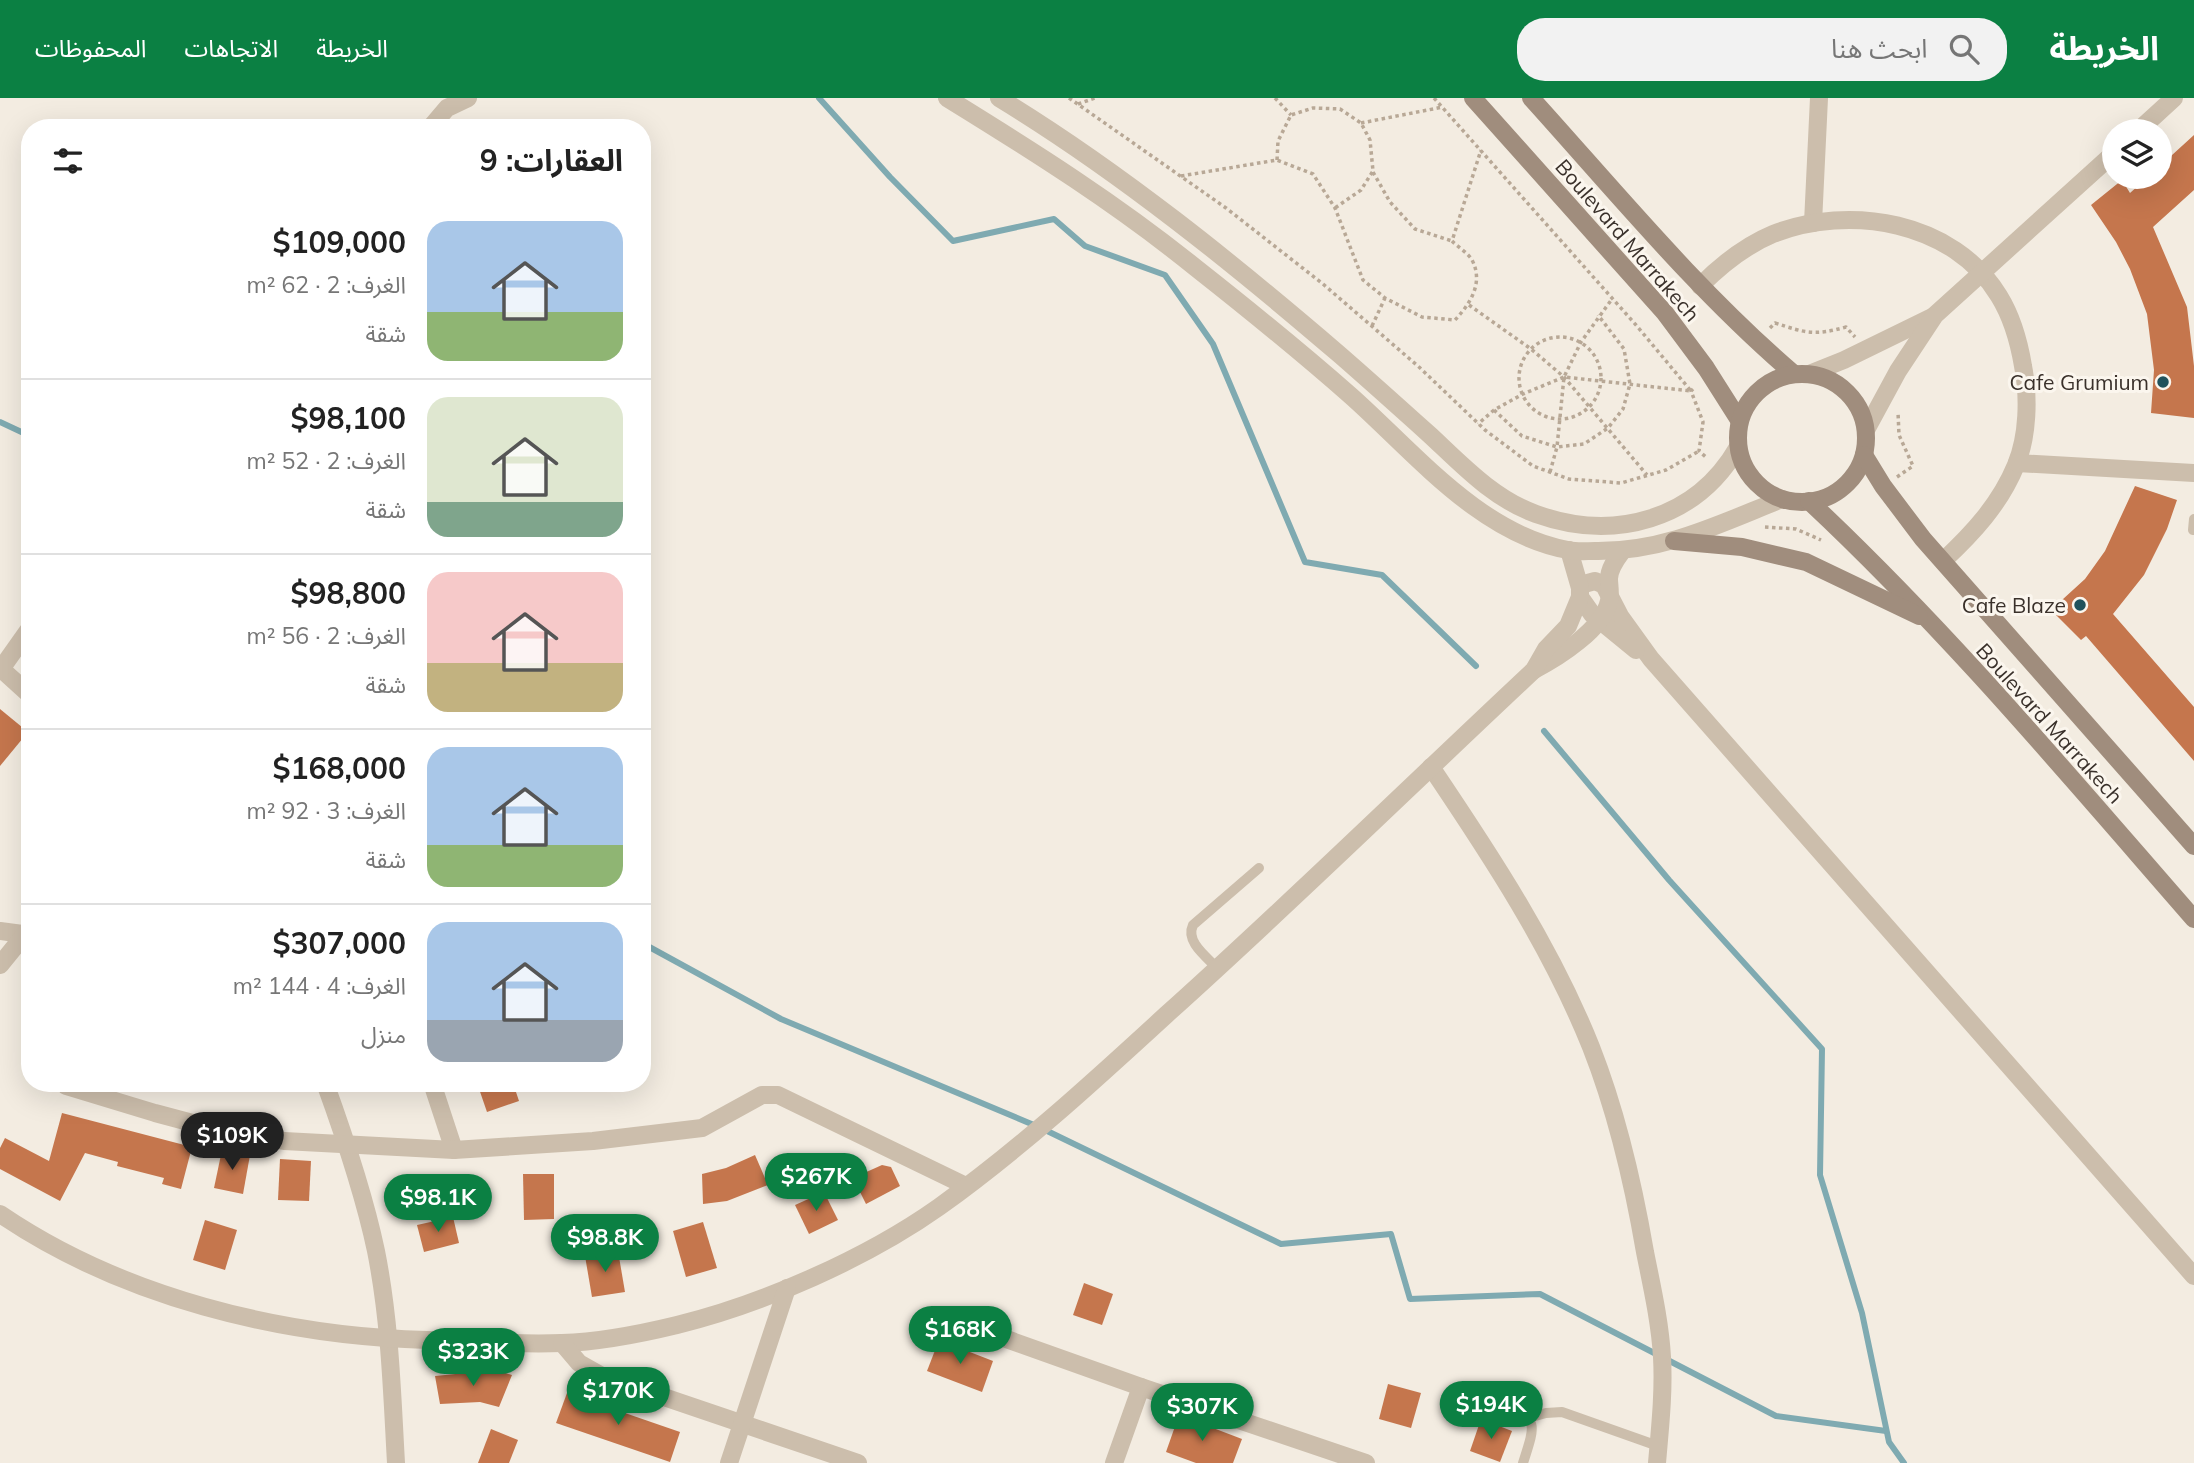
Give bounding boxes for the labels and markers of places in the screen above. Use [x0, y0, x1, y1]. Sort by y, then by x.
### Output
place label: Cafe Grumium [2010, 369, 2149, 395]
marker: Cafe Grumium [2155, 374, 2171, 390]
place label: Cafe Blaze [1962, 592, 2066, 618]
marker: Cafe Blaze [2072, 597, 2088, 613]
pin: $109K [183, 1112, 281, 1172]
pin: $267K [767, 1154, 865, 1213]
pin: $98.1K [381, 1174, 495, 1234]
pin: $98.8K [548, 1214, 662, 1274]
pin: $168K [911, 1306, 1009, 1366]
pin: $323K [424, 1328, 522, 1388]
pin: $170K [569, 1368, 667, 1427]
pin: $194K [1442, 1382, 1540, 1441]
pin: $307K [1153, 1384, 1251, 1443]

